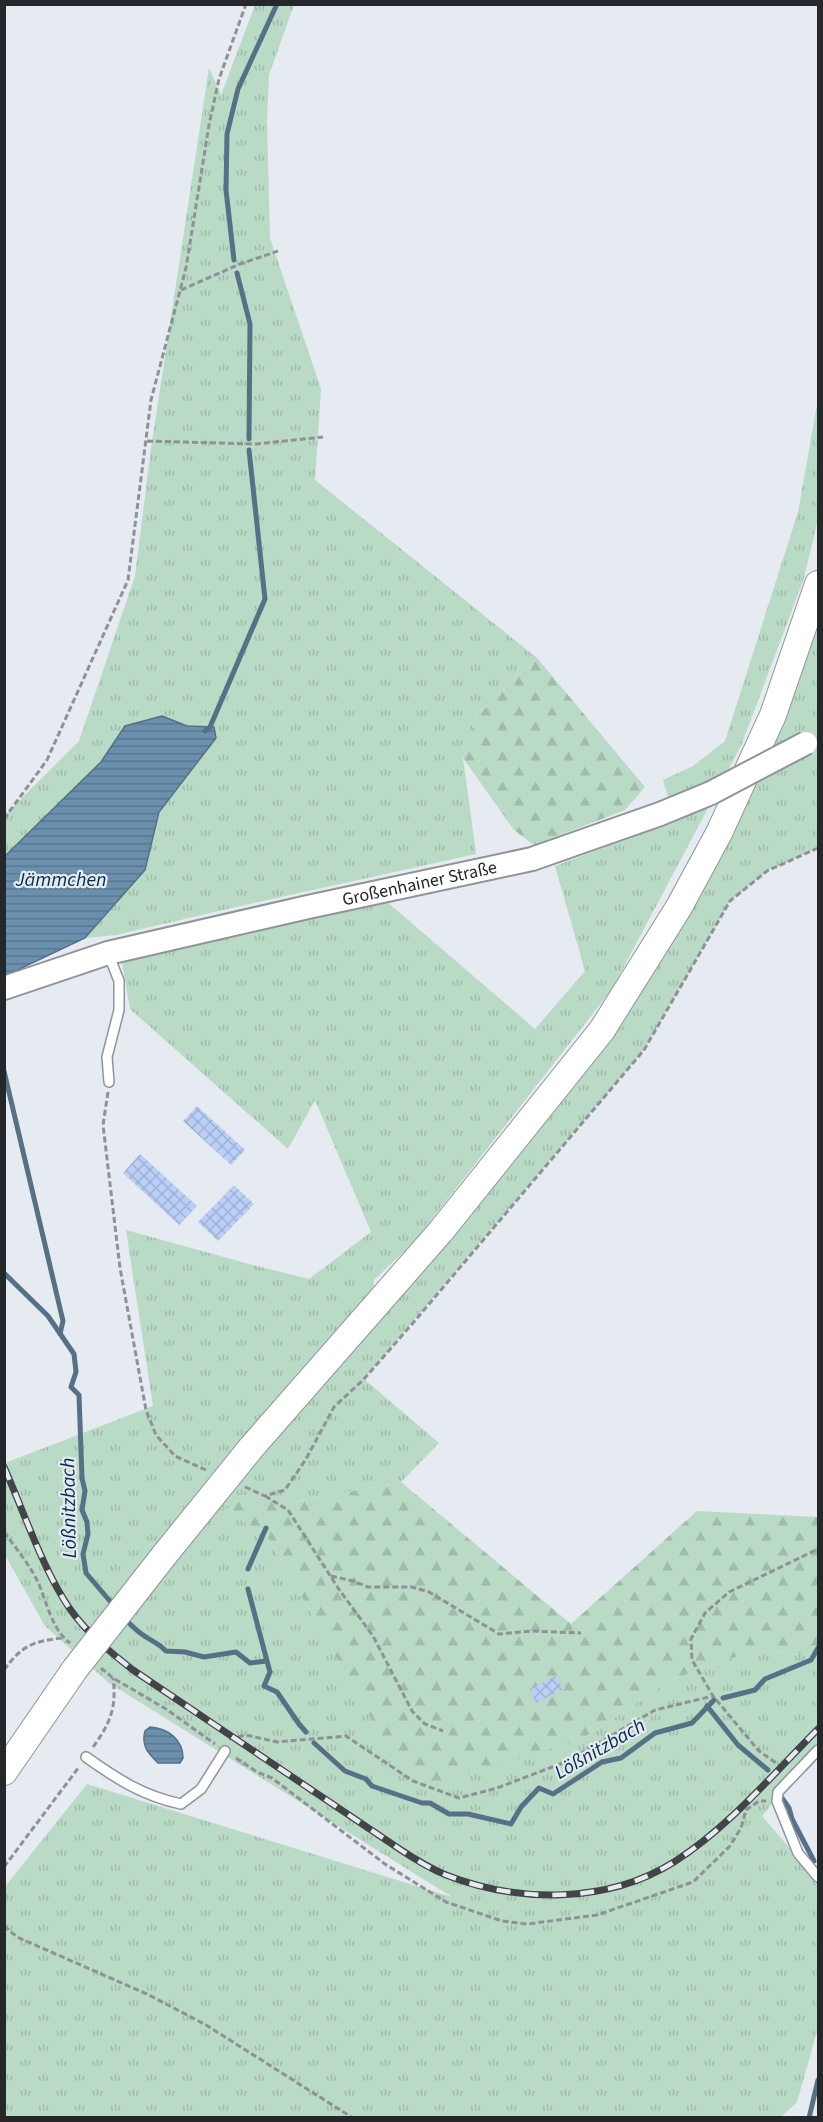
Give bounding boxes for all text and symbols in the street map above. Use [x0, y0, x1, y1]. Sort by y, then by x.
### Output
street label: Großenhainer Straße [340, 854, 499, 912]
water label: Jämmchen [14, 866, 107, 894]
water label: Lößnitzbach [54, 1457, 84, 1559]
water label: Lößnitzbach [549, 1712, 651, 1786]

